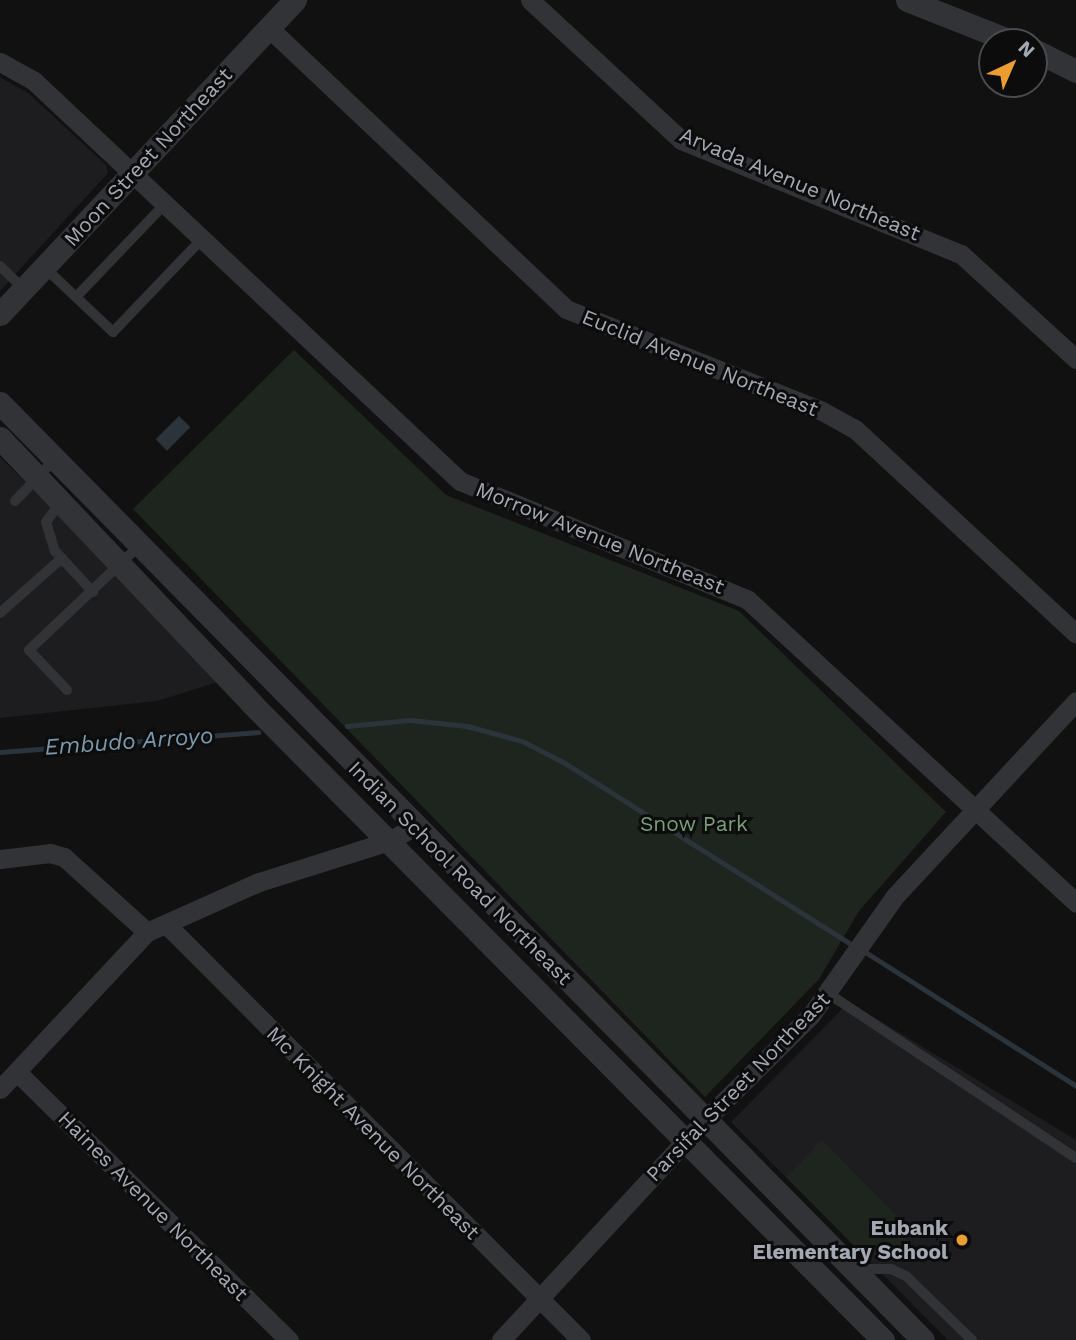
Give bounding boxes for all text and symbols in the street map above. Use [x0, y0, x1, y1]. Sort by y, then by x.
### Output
north arrow [978, 28, 1048, 98]
text: N [1013, 36, 1040, 62]
street label: Moon Street Northeast [59, 62, 237, 252]
street label: Arvada Avenue Northeast [675, 122, 925, 246]
street label: Euclid Avenue Northeast [578, 304, 822, 422]
street label: Morrow Avenue Northeast [471, 476, 729, 600]
water label: Embudo Arroyo [43, 722, 215, 762]
street label: Indian School Road Northeast [343, 756, 577, 990]
park label: Snow Park [640, 811, 748, 837]
street label: Parsifal Street Northeast [641, 987, 835, 1187]
street label: Mc Knight Avenue Northeast [261, 1021, 485, 1245]
street label: Haines Avenue Northeast [53, 1106, 253, 1306]
place label: Eubank Elementary School [752, 1215, 948, 1265]
marker: Eubank Elementary School [954, 1232, 970, 1248]

